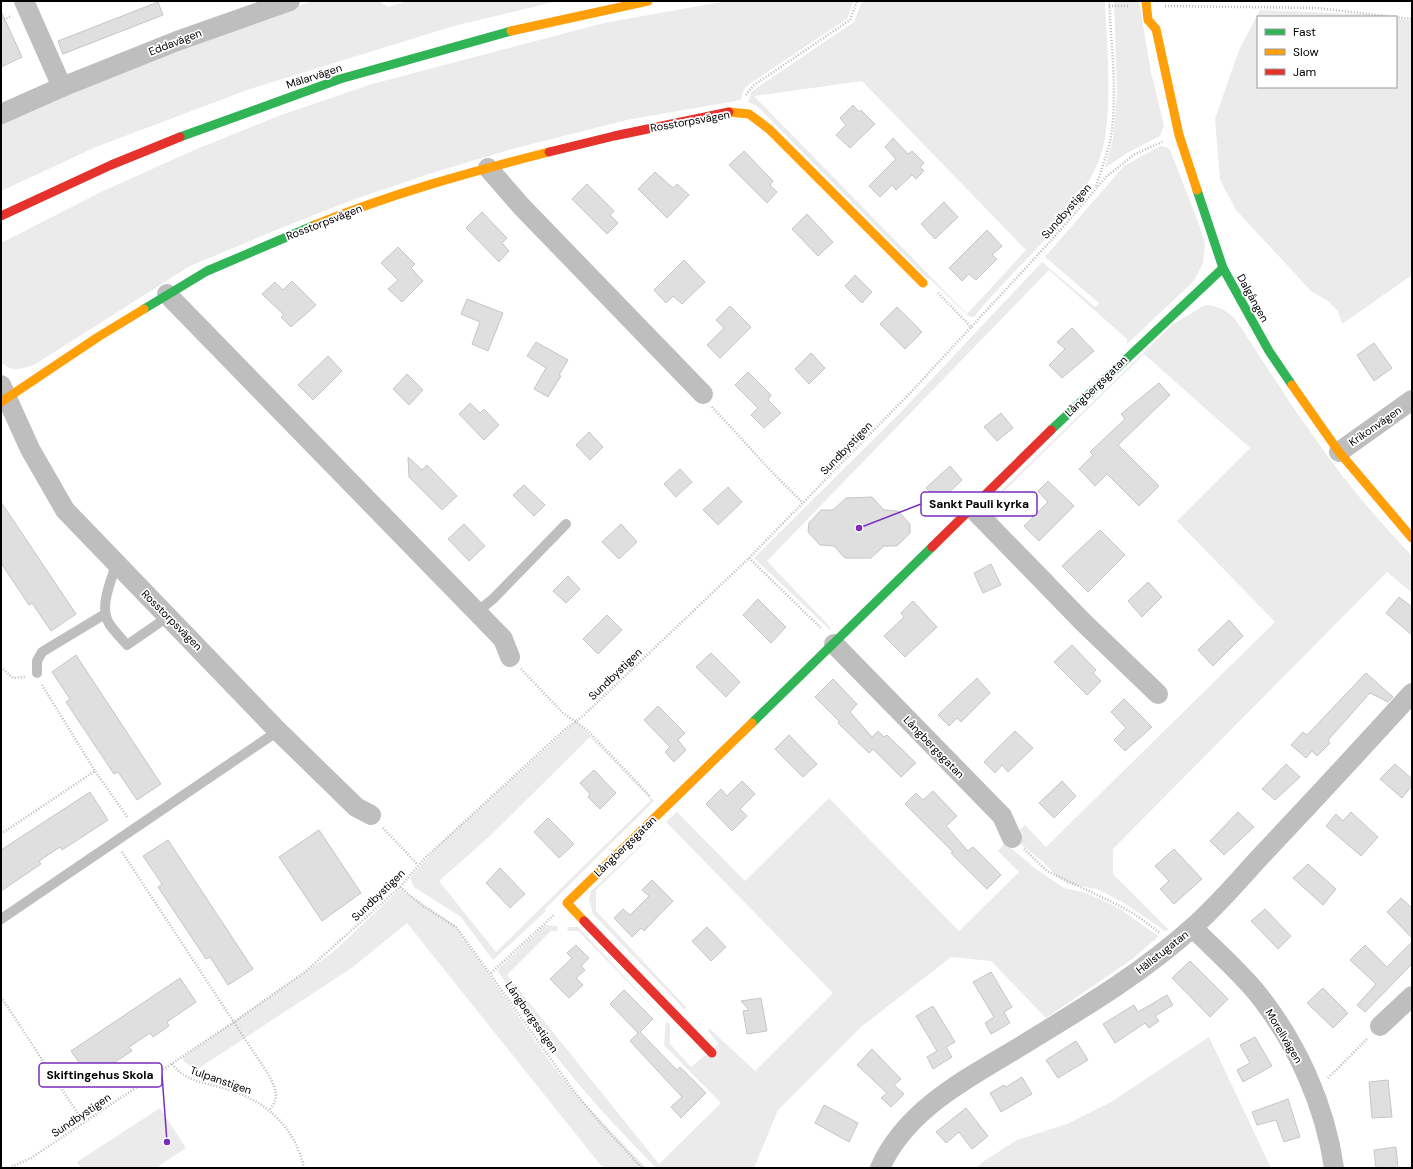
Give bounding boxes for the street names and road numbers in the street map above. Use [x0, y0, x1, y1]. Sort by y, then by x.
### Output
street label: Eddavägen [146, 25, 204, 59]
street label: Mälarvägen [284, 60, 344, 92]
street label: Rosstorpsvägen [649, 107, 731, 135]
street label: Sundbystigen [1038, 180, 1094, 242]
street label: Rosstorpsvägen [284, 201, 364, 243]
street label: Dalgången [1234, 271, 1272, 325]
street label: Långbergsgatan [1062, 353, 1130, 419]
street label: Krikonvägen [1346, 403, 1404, 449]
street label: Sundbystigen [817, 418, 875, 478]
street label: Rosstorpsvägen [139, 587, 205, 653]
street label: Sundbystigen [585, 645, 645, 703]
street label: Långbergsgatan [901, 713, 967, 781]
street label: Långbergsgatan [591, 813, 659, 879]
street label: Sundbystigen [348, 866, 408, 924]
street label: Hällstugatan [1133, 927, 1191, 977]
street label: Långbergsstigen [502, 979, 562, 1055]
street label: Morellvägen [1262, 1006, 1306, 1066]
street label: Tulpanstigen [188, 1063, 254, 1097]
street label: Sundbystigen [49, 1090, 113, 1140]

